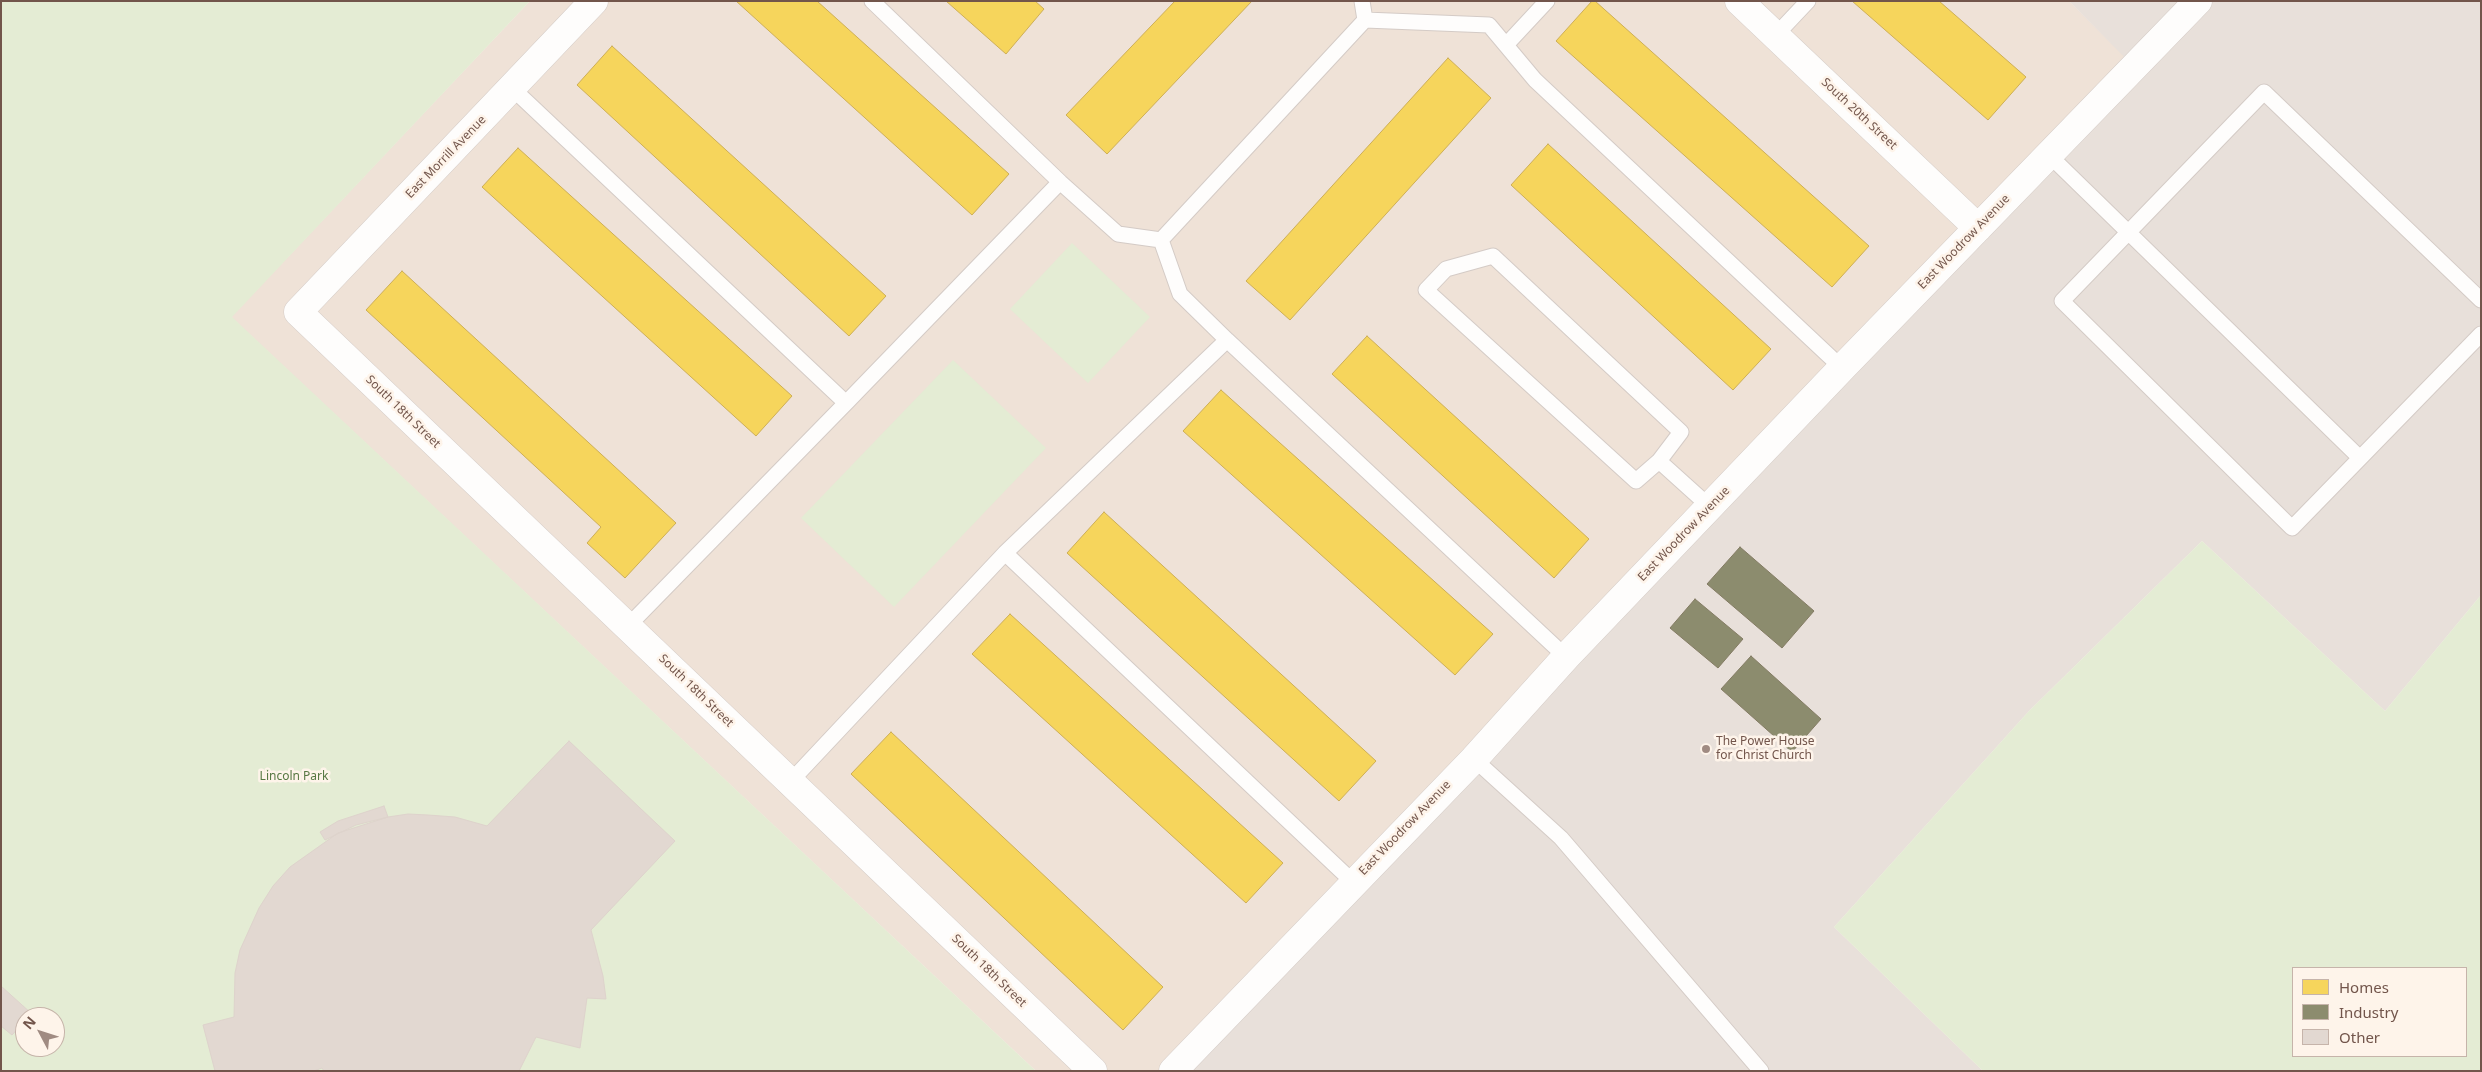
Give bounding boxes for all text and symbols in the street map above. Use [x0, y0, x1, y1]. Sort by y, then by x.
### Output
street label: South 20th Street [1818, 75, 1900, 153]
street label: East Morrill Avenue [403, 113, 489, 201]
street label: East Woodrow Avenue [1915, 192, 2013, 292]
street label: South 18th Street [363, 373, 443, 451]
street label: East Woodrow Avenue [1635, 484, 1733, 584]
street label: South 18th Street [656, 652, 736, 730]
place label: The Power House for Christ Church [1716, 735, 1815, 763]
marker: The Power House for Christ Church [1700, 743, 1712, 755]
park label: Lincoln Park [260, 770, 328, 784]
street label: East Woodrow Avenue [1356, 778, 1454, 878]
street label: South 18th Street [949, 932, 1029, 1010]
legend [2292, 967, 2467, 1057]
text: Homes [2339, 977, 2389, 997]
text: Industry [2339, 1002, 2398, 1022]
north arrow [15, 1007, 65, 1057]
text: N [18, 1012, 40, 1033]
text: Other [2339, 1027, 2380, 1047]

